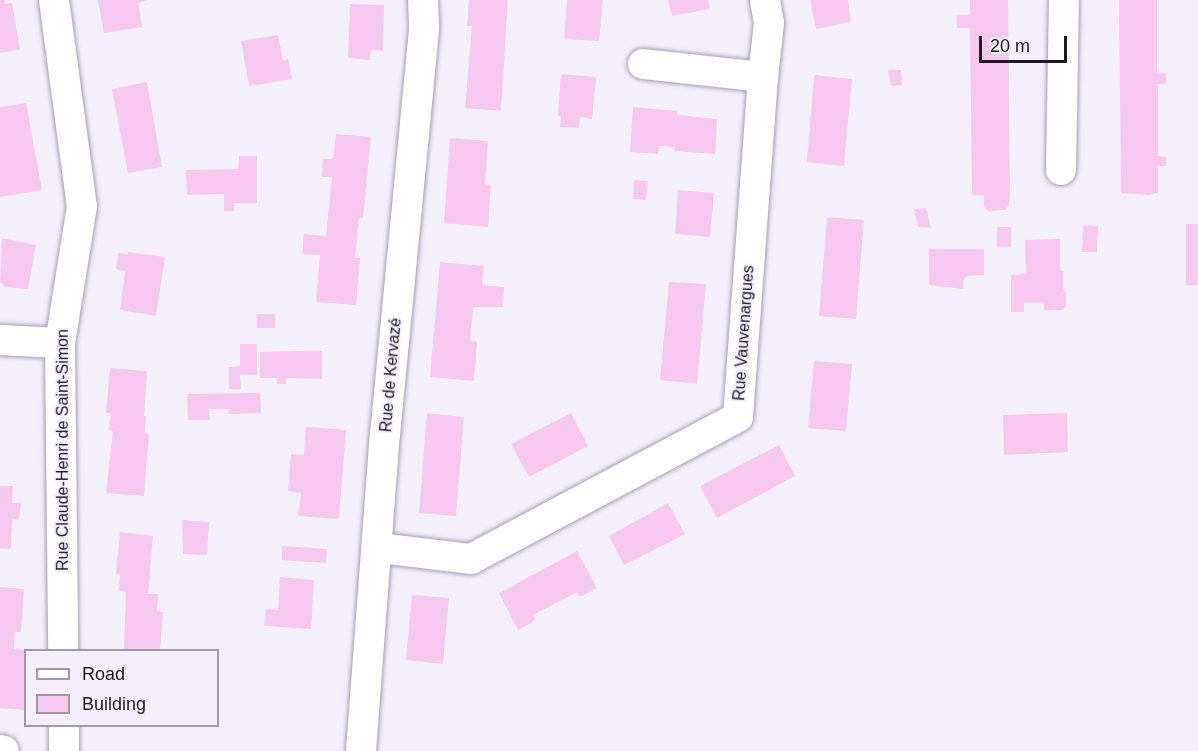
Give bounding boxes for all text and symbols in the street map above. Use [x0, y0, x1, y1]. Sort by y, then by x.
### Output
scale bar [982, 24, 1070, 62]
text: 20 m [990, 36, 1030, 56]
street label: Rue Vauvenargues [730, 265, 758, 401]
street label: Rue de Kervazé [376, 317, 406, 433]
street label: Rue Claude-Henri de Saint-Simon [53, 329, 73, 571]
legend [24, 649, 219, 727]
text: Road [82, 664, 125, 684]
text: Building [82, 694, 146, 714]

